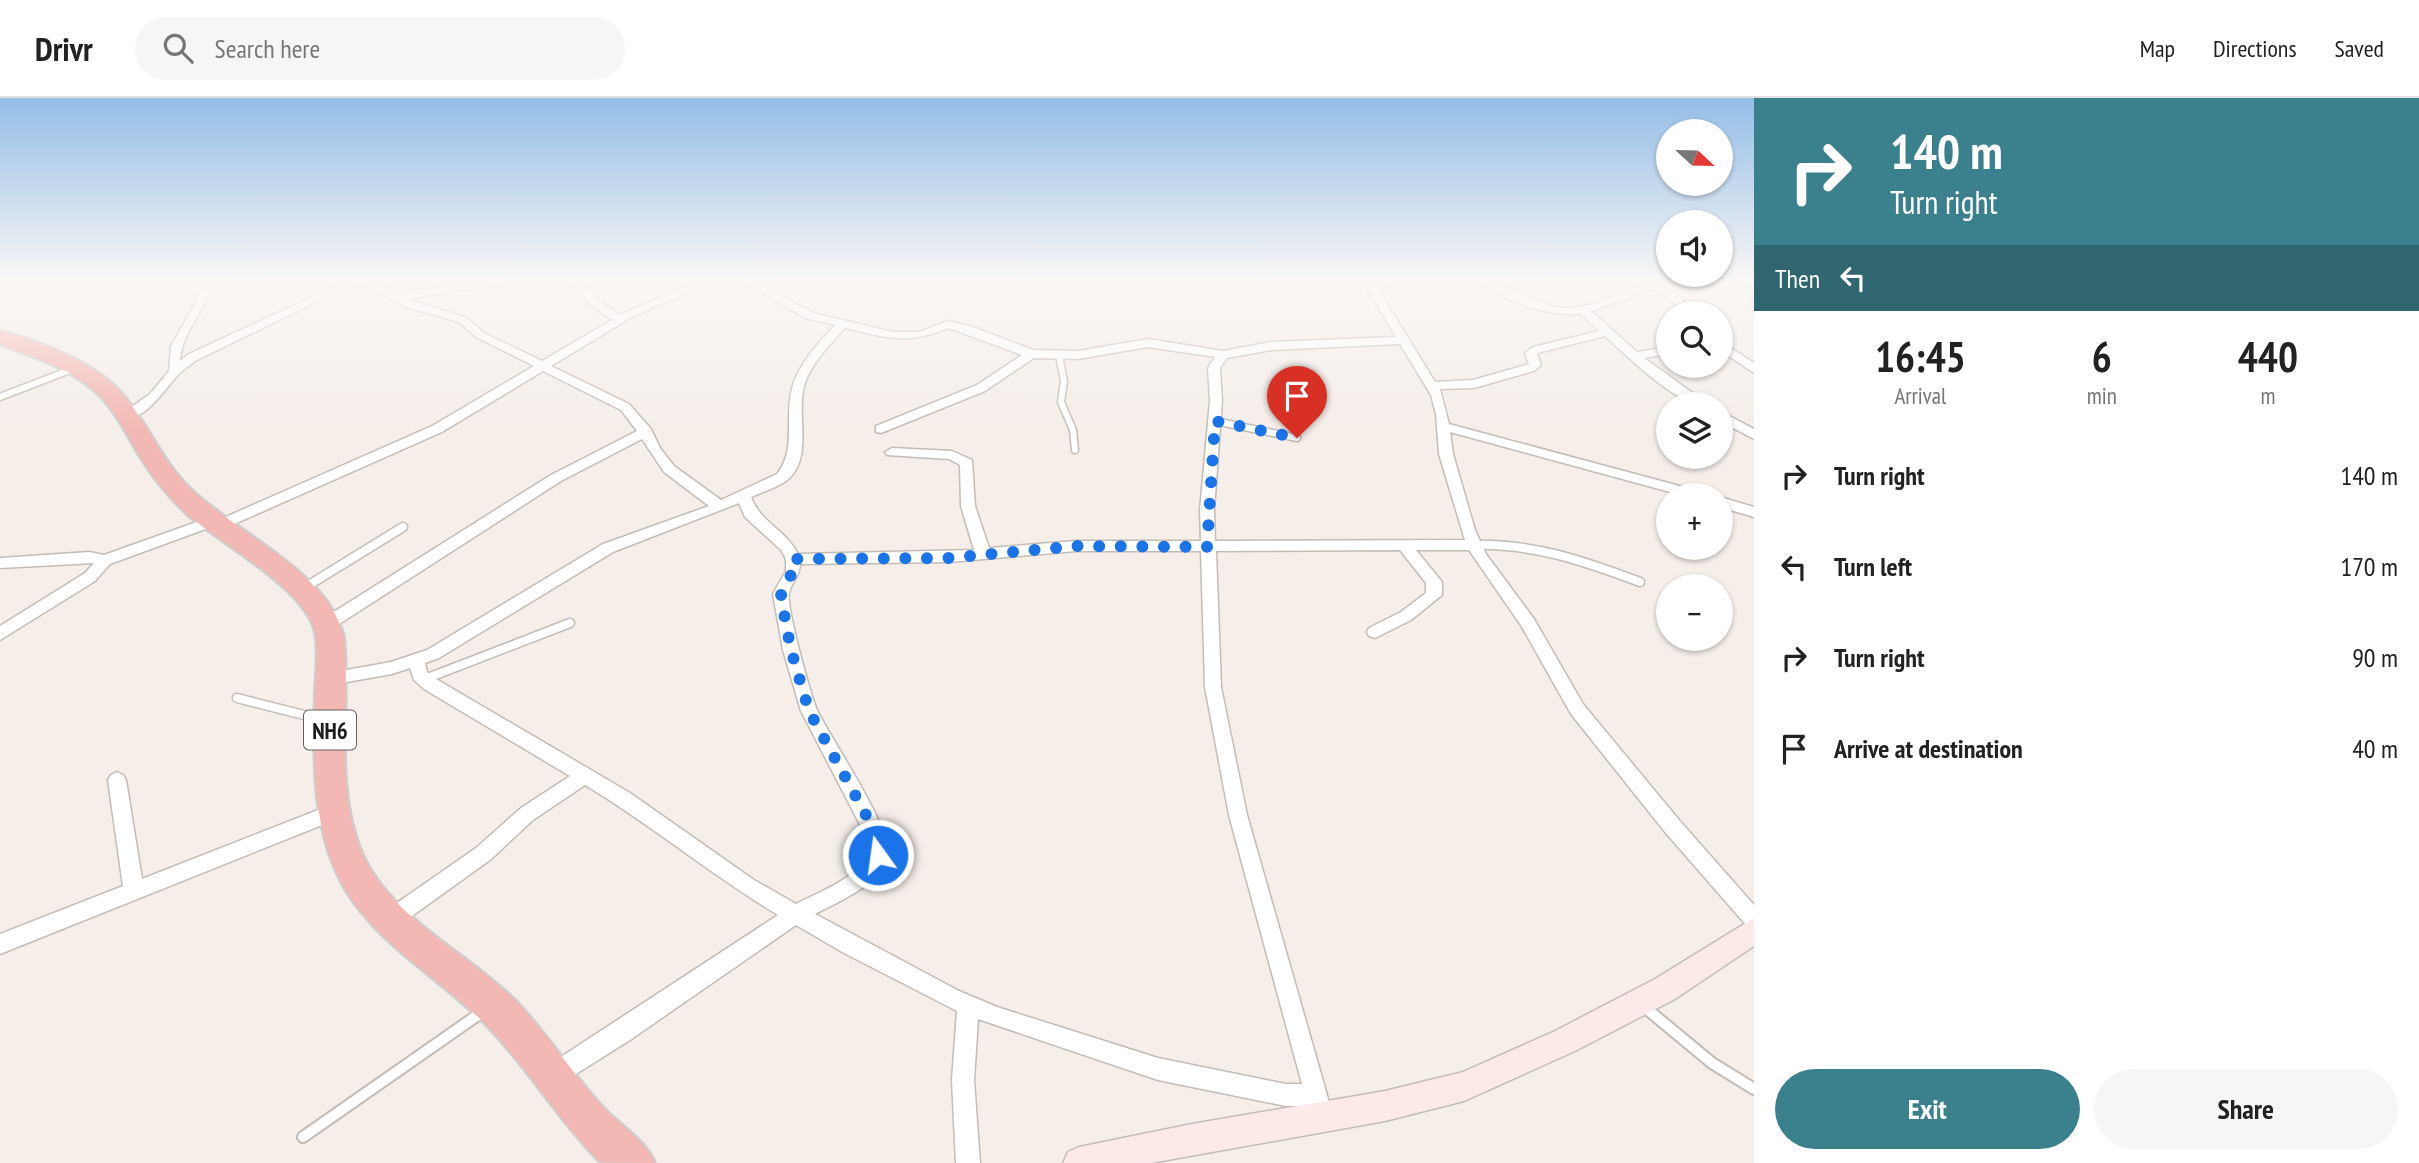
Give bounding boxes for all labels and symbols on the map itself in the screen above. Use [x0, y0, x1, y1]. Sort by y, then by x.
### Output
north arrow [1656, 119, 1732, 196]
pin [1267, 366, 1327, 438]
road number: NH6 [304, 710, 356, 750]
position arrow [841, 818, 915, 892]

